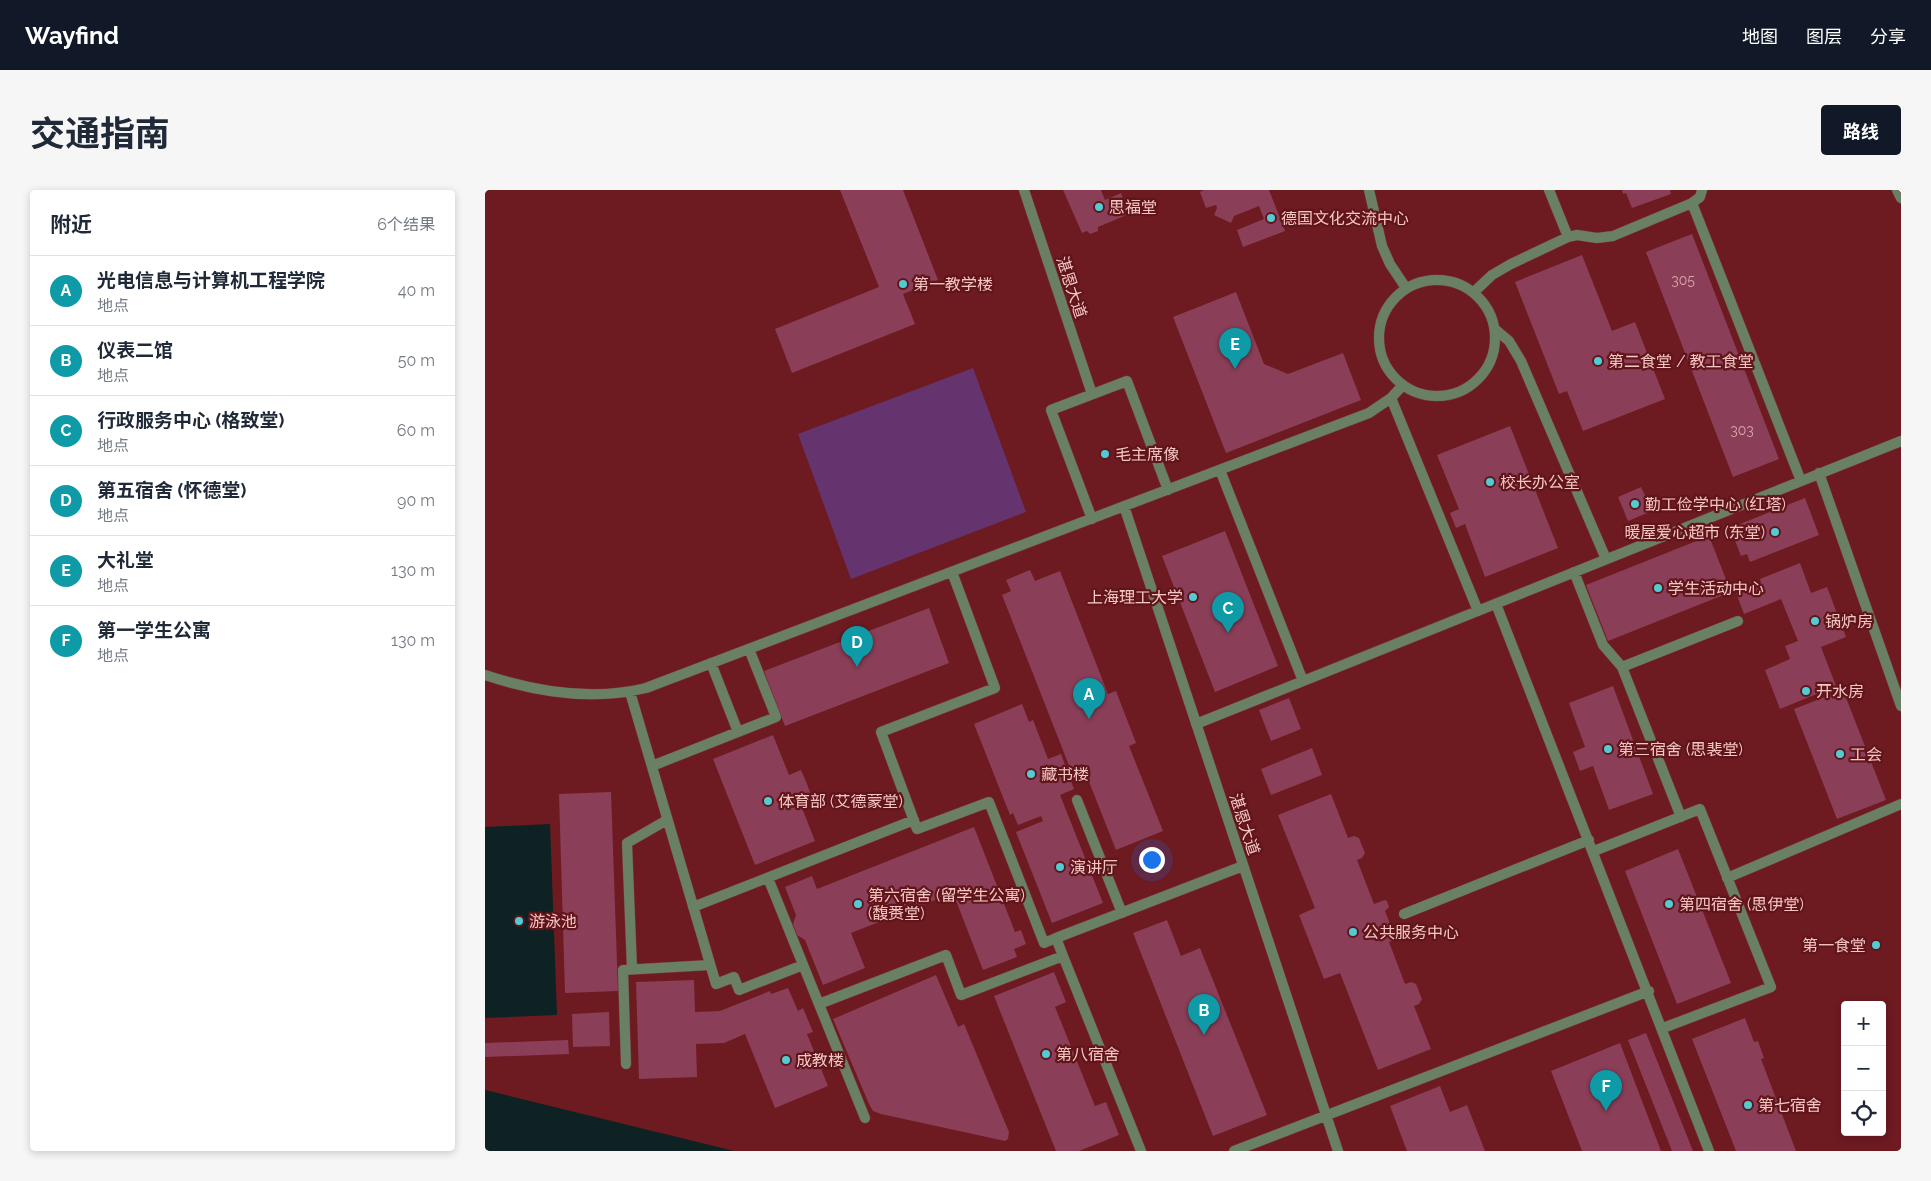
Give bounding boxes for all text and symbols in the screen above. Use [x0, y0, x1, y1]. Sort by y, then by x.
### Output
text: Wayfind [25, 21, 119, 50]
text: 地图 [1742, 26, 1778, 47]
text: 图层 [1806, 26, 1842, 47]
text: 分享 [1870, 26, 1906, 47]
button: 路线 [1821, 105, 1901, 155]
text: 交通指南 [30, 113, 170, 154]
place label: 思福堂 [1109, 198, 1157, 217]
marker: 思福堂 [1093, 201, 1105, 213]
place label: 德国文化交流中心 [1281, 209, 1409, 228]
text: 附近 [50, 212, 92, 237]
marker: 德国文化交流中心 [1265, 212, 1277, 224]
text: 6个结果 [377, 215, 435, 234]
street label: 湛恩大道 [1053, 254, 1090, 321]
text: 光电信息与计算机工程学院 [97, 269, 325, 291]
house number: 305 [1671, 272, 1695, 288]
place label: 第一教学楼 [913, 275, 993, 294]
marker: 第一教学楼 [897, 278, 909, 290]
text: A [61, 281, 71, 300]
text: 40 m [398, 281, 435, 300]
text: 地点 [97, 296, 129, 315]
pin: E [1219, 328, 1251, 369]
text: 仪表二馆 [97, 339, 173, 361]
text: B [61, 351, 71, 370]
text: 50 m [398, 351, 435, 370]
place label: 第二食堂 / 教工食堂 [1608, 352, 1754, 371]
marker: 第二食堂 / 教工食堂 [1592, 355, 1604, 367]
text: 地点 [97, 366, 129, 385]
text: 行政服务中心 (格致堂) [97, 409, 284, 431]
text: C [61, 421, 71, 440]
text: 60 m [397, 421, 435, 440]
house number: 303 [1730, 422, 1754, 438]
text: 地点 [97, 436, 129, 455]
place label: 毛主席像 [1115, 445, 1179, 464]
marker: 毛主席像 [1099, 448, 1111, 460]
place label: 校长办公室 [1500, 473, 1580, 492]
marker: 校长办公室 [1484, 476, 1496, 488]
text: 第五宿舍 (怀德堂) [97, 479, 246, 501]
text: D [60, 491, 72, 510]
text: 90 m [397, 491, 435, 510]
place label: 勤工俭学中心 (红塔) [1645, 495, 1786, 514]
marker: 勤工俭学中心 (红塔) [1629, 498, 1641, 510]
text: 地点 [97, 506, 129, 525]
place label: 暖屋爱心超市 (东堂) [1624, 523, 1765, 542]
marker: 暖屋爱心超市 (东堂) [1769, 526, 1781, 538]
text: 大礼堂 [97, 549, 154, 571]
text: E [61, 561, 71, 580]
text: 130 m [391, 561, 435, 580]
text: 地点 [97, 576, 129, 595]
place label: 学生活动中心 [1668, 579, 1764, 598]
marker: 学生活动中心 [1652, 582, 1664, 594]
place label: 上海理工大学 [1087, 588, 1183, 607]
marker: 上海理工大学 [1187, 591, 1199, 603]
pin: C [1212, 592, 1244, 633]
place label: 锅炉房 [1825, 612, 1873, 631]
marker: 锅炉房 [1809, 615, 1821, 627]
text: 第一学生公寓 [97, 619, 211, 641]
pin: D [841, 626, 873, 667]
text: F [61, 631, 71, 650]
text: 130 m [391, 631, 435, 650]
text: 地点 [97, 646, 129, 665]
pin: A [1073, 678, 1105, 719]
place label: 开水房 [1816, 682, 1864, 701]
marker: 开水房 [1800, 685, 1812, 697]
place label: 第三宿舍 (思裴堂) [1618, 740, 1743, 759]
marker: 第三宿舍 (思裴堂) [1602, 743, 1614, 755]
place label: 工会 [1850, 745, 1882, 764]
marker: 工会 [1834, 748, 1846, 760]
place label: 藏书楼 [1041, 765, 1089, 784]
marker: 藏书楼 [1025, 768, 1037, 780]
street label: 湛恩大道 [1226, 791, 1263, 858]
place label: 体育部 (艾德蒙堂) [778, 792, 903, 811]
marker: 体育部 (艾德蒙堂) [762, 795, 774, 807]
your location [1139, 847, 1165, 873]
place label: 演讲厅 [1070, 858, 1118, 877]
marker: 演讲厅 [1054, 861, 1066, 873]
place label: 第六宿舍 (留学生公寓) (馥赉堂) [868, 886, 1025, 923]
place label: 第四宿舍 (思伊堂) [1679, 895, 1804, 914]
marker: 第六宿舍 (留学生公寓) (馥赉堂) [852, 898, 864, 910]
marker: 第四宿舍 (思伊堂) [1663, 898, 1675, 910]
place label: 游泳池 [529, 912, 577, 931]
marker: 游泳池 [513, 915, 525, 927]
place label: 公共服务中心 [1363, 923, 1459, 942]
marker: 公共服务中心 [1347, 926, 1359, 938]
place label: 第一食堂 [1802, 936, 1866, 955]
marker: 第一食堂 [1870, 939, 1882, 951]
pin: B [1188, 994, 1220, 1035]
map controls [1841, 1001, 1886, 1136]
button: + [1841, 1001, 1886, 1046]
place label: 第八宿舍 [1056, 1045, 1120, 1064]
button: − [1841, 1046, 1886, 1091]
marker: 第八宿舍 [1040, 1048, 1052, 1060]
place label: 成教楼 [796, 1051, 844, 1070]
marker: 成教楼 [780, 1054, 792, 1066]
pin: F [1590, 1070, 1622, 1111]
button: locate [1841, 1091, 1886, 1136]
place label: 第七宿舍 [1758, 1096, 1822, 1115]
marker: 第七宿舍 [1742, 1099, 1754, 1111]

